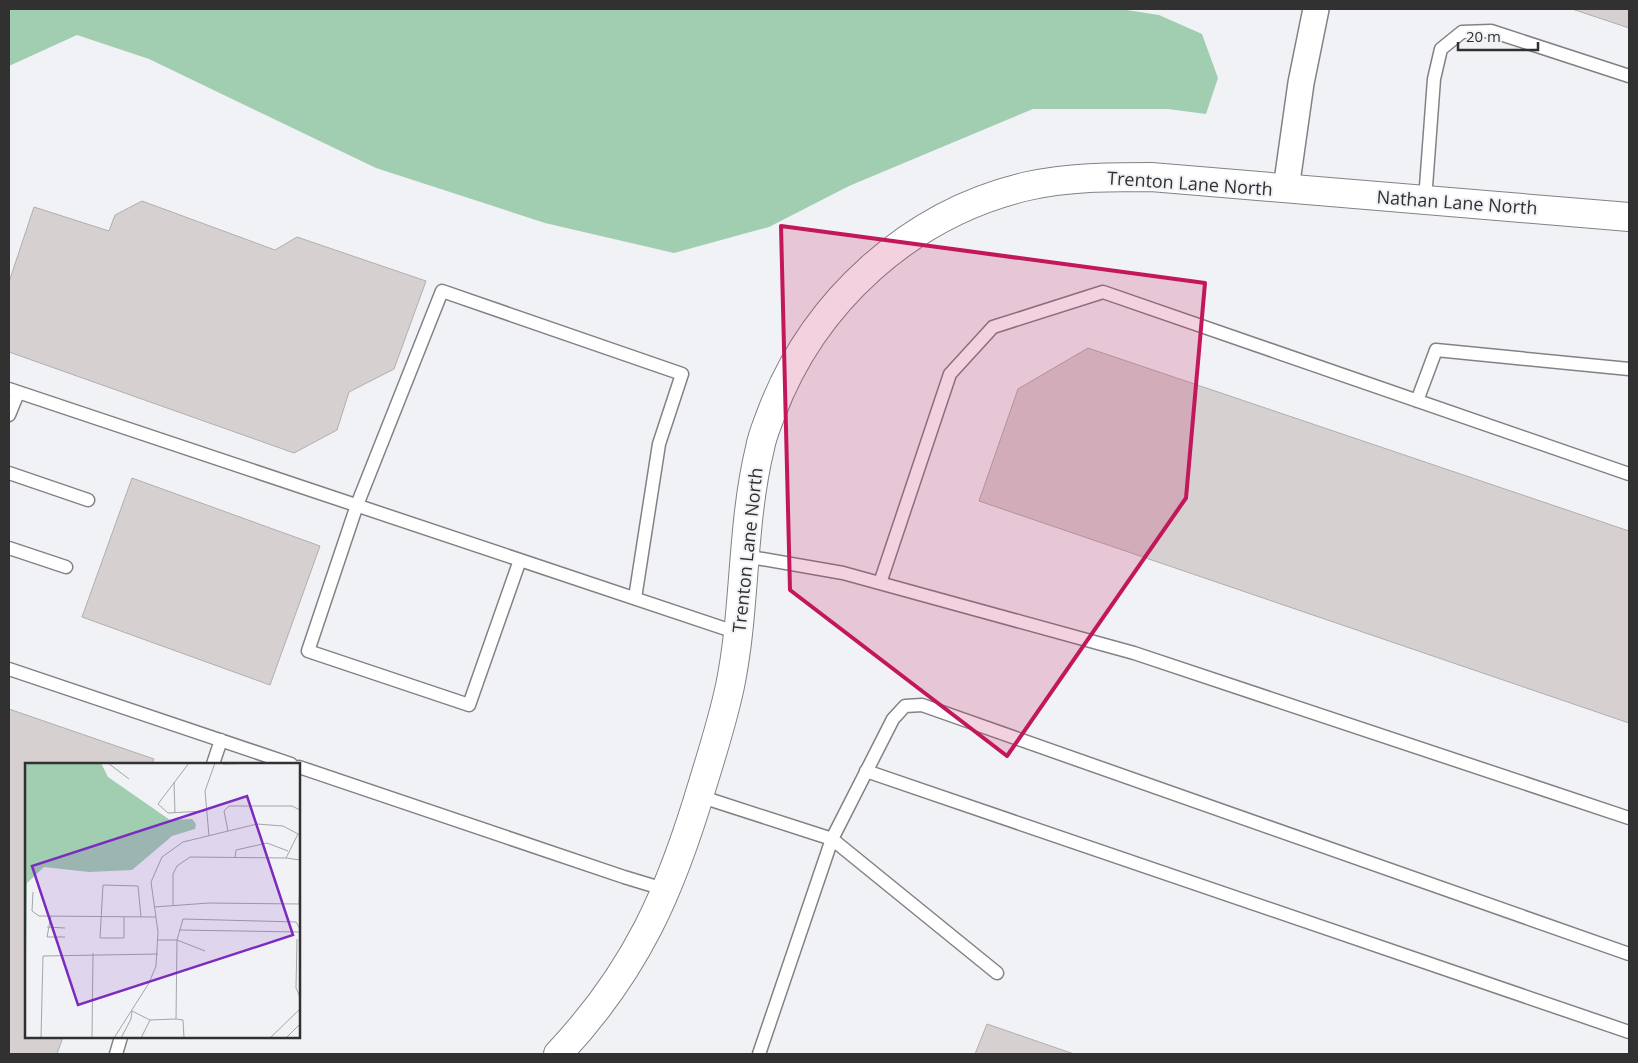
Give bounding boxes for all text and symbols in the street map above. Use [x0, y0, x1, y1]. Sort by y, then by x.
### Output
scale bar [1458, 20, 1538, 52]
text: 20 m [1466, 26, 1501, 46]
street label: Trenton Lane North [1106, 165, 1274, 201]
street label: Nathan Lane North [1376, 184, 1538, 220]
street label: Trenton Lane North [726, 466, 768, 634]
inset map [25, 763, 300, 1038]

